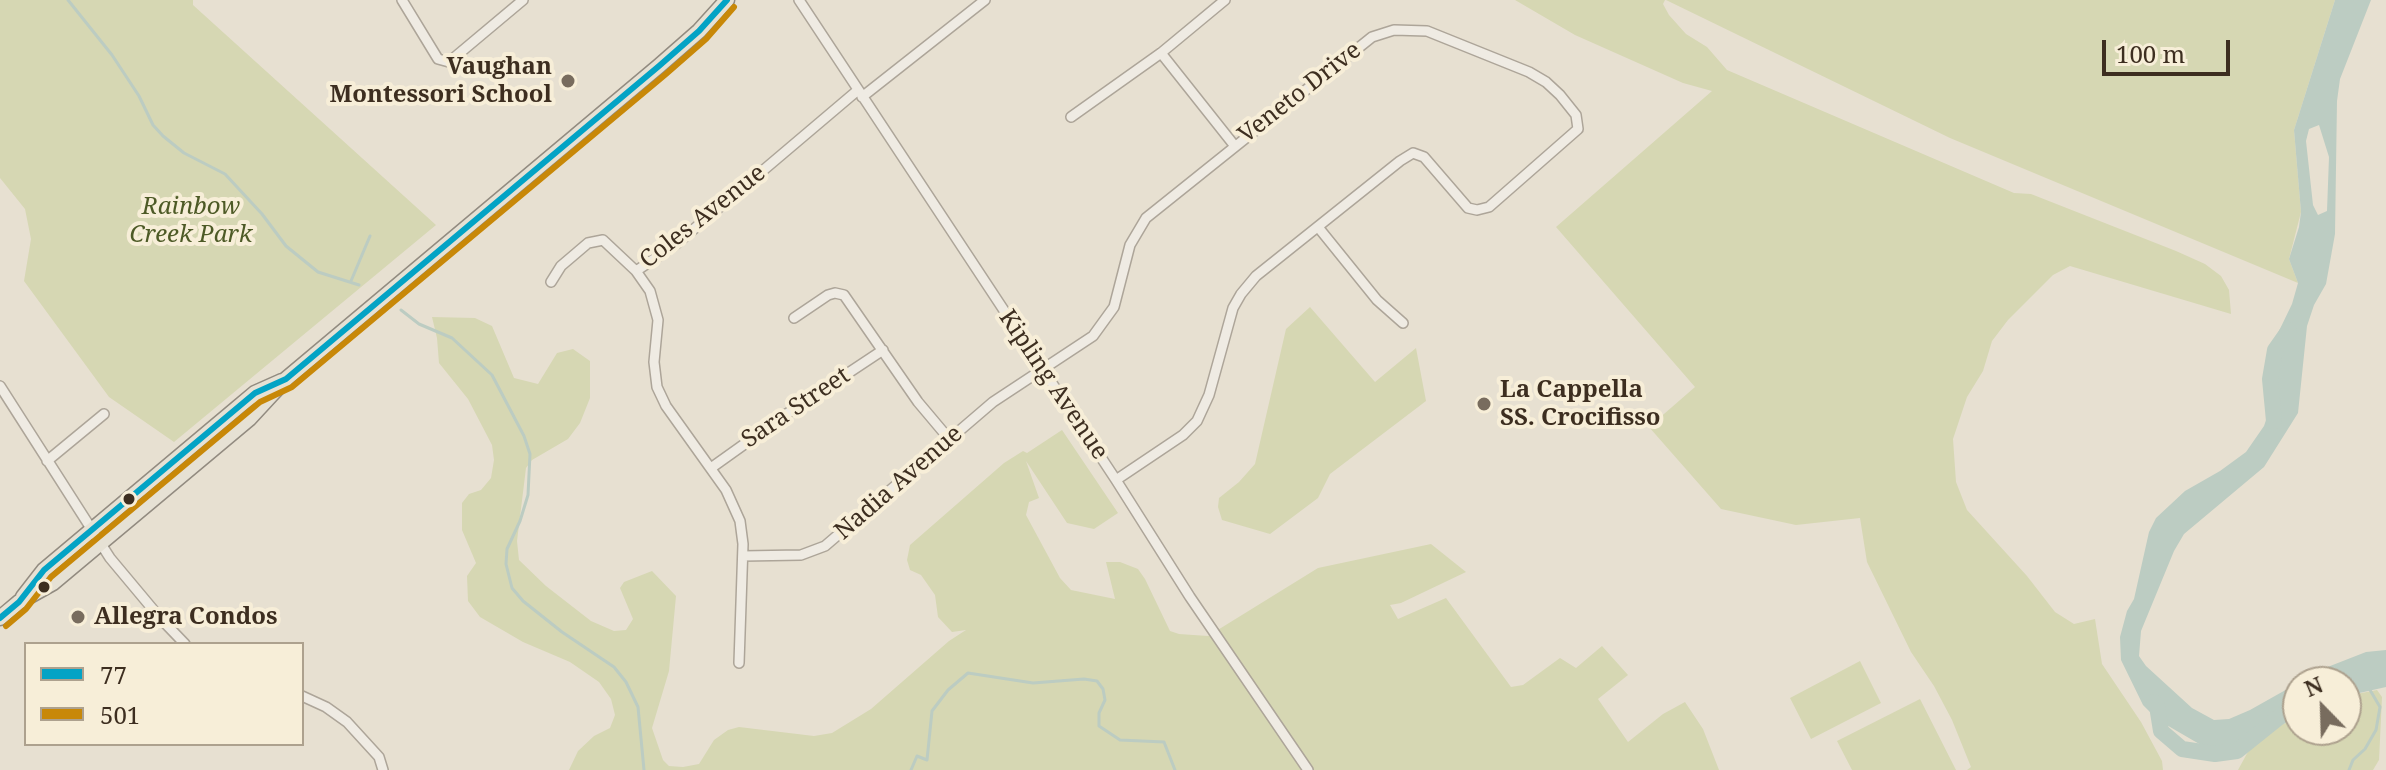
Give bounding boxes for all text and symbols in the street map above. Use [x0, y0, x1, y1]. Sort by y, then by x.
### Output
scale bar [2106, 24, 2234, 74]
street label: Veneto Drive [1233, 36, 1367, 150]
text: 100 m [2116, 37, 2185, 70]
place label: Vaughan Montessori School [329, 53, 552, 109]
marker: Vaughan Montessori School [559, 72, 577, 90]
street label: Coles Avenue [634, 159, 772, 275]
park label: Rainbow Creek Park [129, 193, 253, 249]
street label: Kipling Avenue [992, 305, 1114, 465]
street label: Sara Street [737, 361, 855, 455]
place label: La Cappella SS. Crocifisso [1500, 376, 1661, 432]
marker: La Cappella SS. Crocifisso [1475, 395, 1493, 413]
street label: Nadia Avenue [829, 420, 969, 546]
unlabelled marker [121, 491, 137, 507]
unlabelled marker [36, 579, 52, 595]
place label: Allegra Condos [94, 603, 278, 631]
marker: Allegra Condos [69, 608, 87, 626]
legend [24, 642, 304, 746]
text: 77 [100, 658, 127, 691]
north arrow [2282, 666, 2362, 746]
text: N [2300, 669, 2327, 703]
text: 501 [100, 698, 140, 731]

